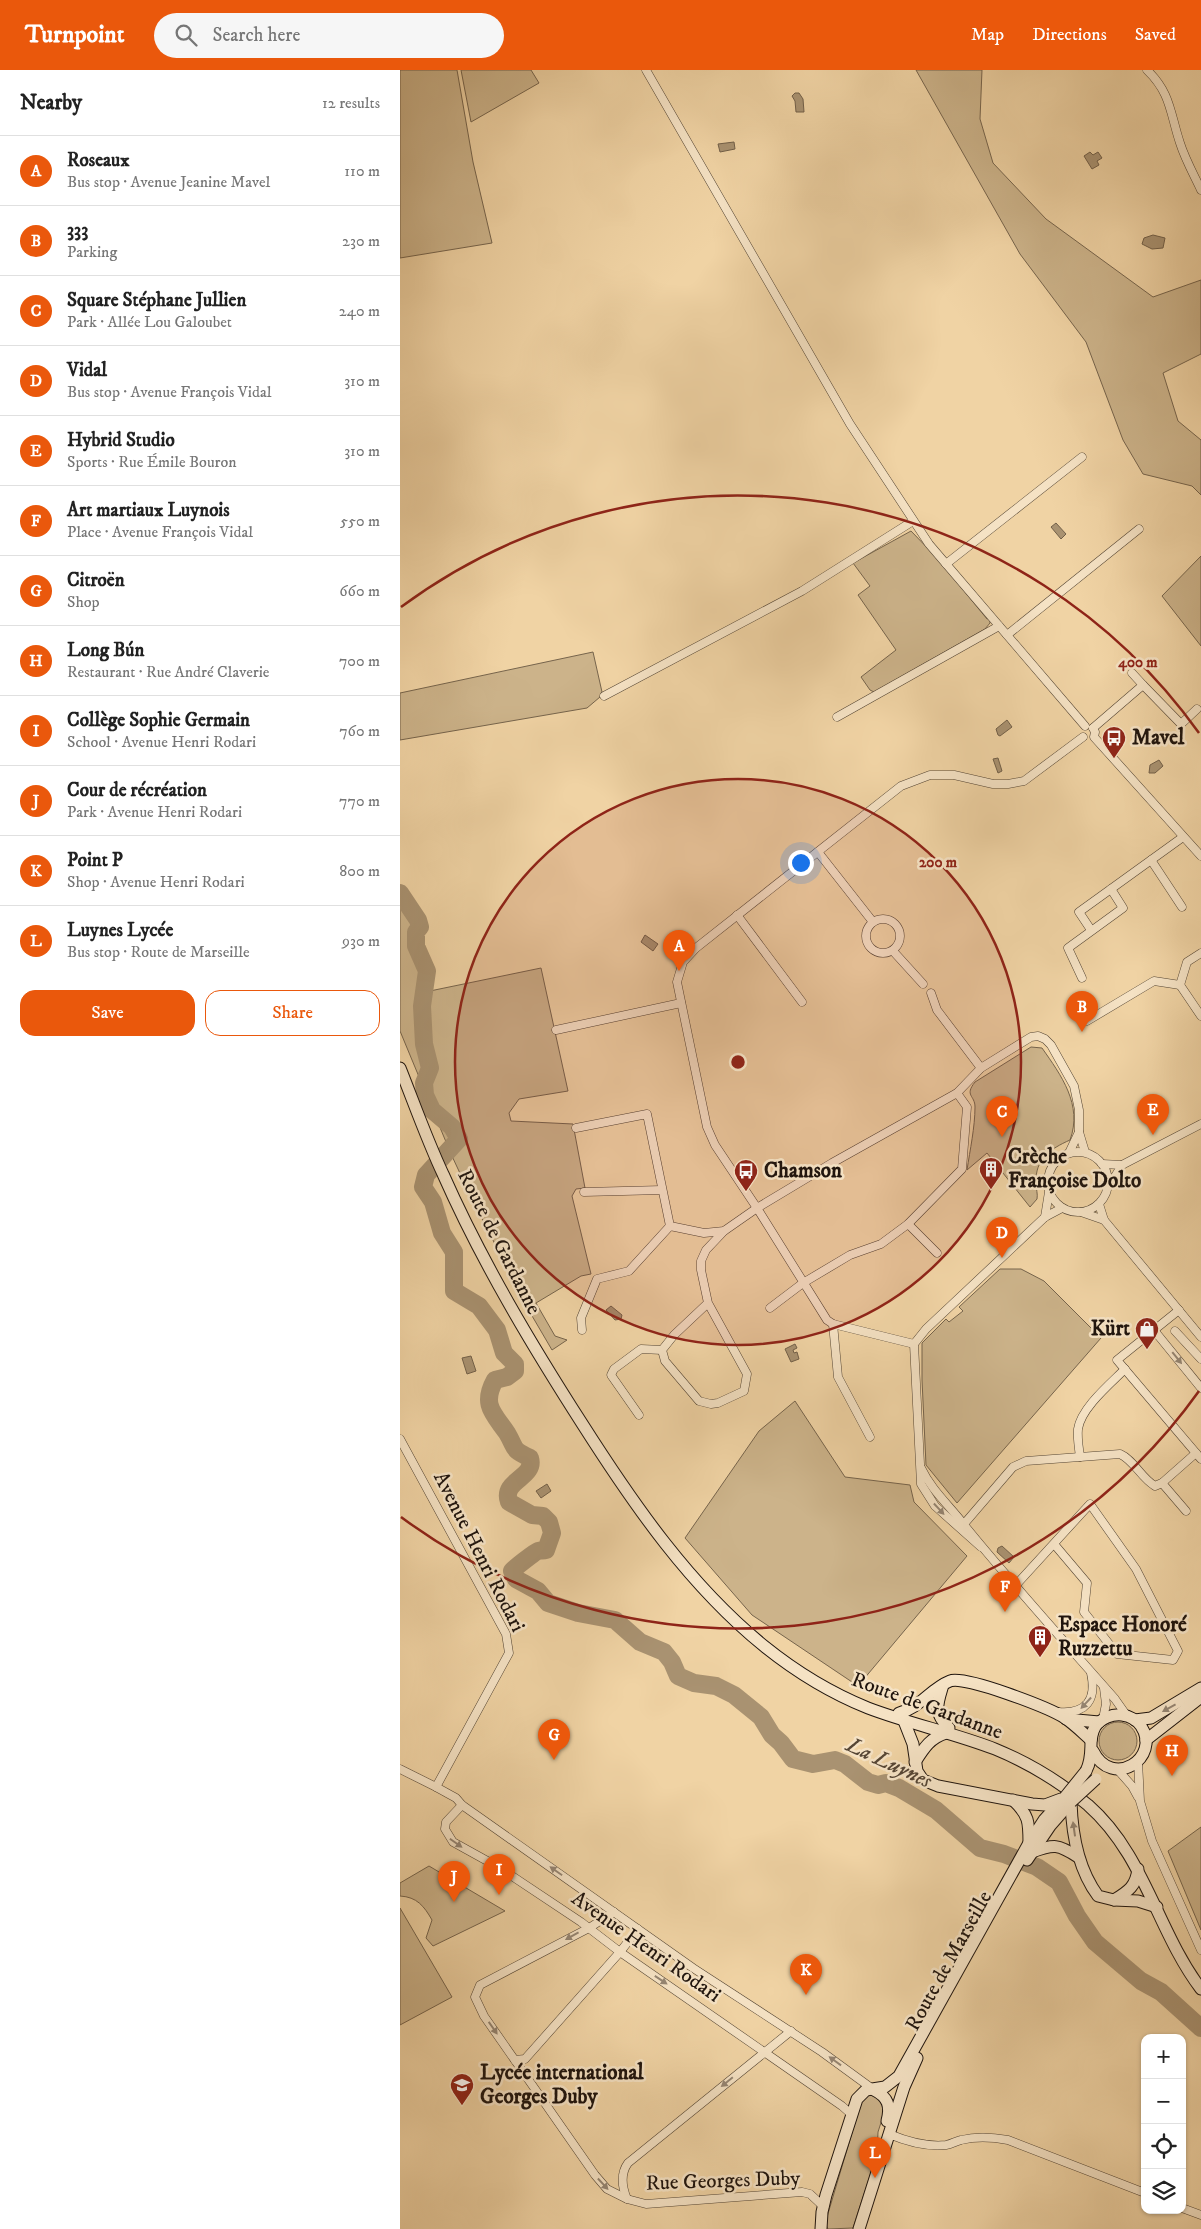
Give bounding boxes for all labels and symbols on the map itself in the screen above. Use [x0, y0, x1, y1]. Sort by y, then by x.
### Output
text: 400 m [1117, 653, 1158, 672]
bus stop icon: Mavel [1101, 725, 1127, 759]
place label: Mavel [1132, 725, 1185, 751]
your location [788, 850, 814, 876]
text: 200 m [919, 853, 958, 872]
pin: A [663, 930, 695, 971]
pin: B [1066, 991, 1098, 1032]
centre of rings [729, 1053, 747, 1071]
pin: E [1137, 1094, 1169, 1135]
pin: C [986, 1096, 1018, 1137]
place label: Crèche Françoise Dolto [1008, 1144, 1141, 1194]
building icon: Crèche Françoise Dolto [978, 1156, 1004, 1190]
bus stop icon: Chamson [733, 1158, 759, 1192]
place label: Chamson [764, 1158, 843, 1184]
street label: Route de Gardanne [451, 1165, 547, 1319]
pin: D [986, 1217, 1018, 1258]
place label: Kürt [1091, 1316, 1130, 1342]
shop icon: Kürt [1134, 1316, 1160, 1350]
one-way arrow [1172, 1352, 1183, 1365]
street label: Avenue Henri Rodari [427, 1467, 531, 1637]
one-way arrow [933, 1503, 945, 1515]
pin: F [989, 1571, 1021, 1612]
place label: Espace Honoré Ruzzettu [1058, 1612, 1187, 1662]
building icon: Espace Honoré Ruzzettu [1027, 1624, 1053, 1658]
street label: Route de Gardanne [848, 1667, 1007, 1746]
one-way arrow [1080, 1697, 1091, 1710]
one-way arrow [1163, 1703, 1176, 1712]
pin: G [538, 1719, 570, 1760]
water label: La Luynes [840, 1731, 937, 1795]
pin: H [1156, 1735, 1188, 1776]
one-way arrow [1069, 1821, 1077, 1837]
one-way arrow [449, 1838, 463, 1848]
pin: I [483, 1854, 515, 1895]
pin: J [438, 1861, 470, 1902]
one-way arrow [549, 1866, 563, 1876]
street label: Avenue Henri Rodari [566, 1886, 726, 2008]
street label: Route de Marseille [900, 1886, 998, 2036]
one-way arrow [565, 1932, 579, 1940]
pin: K [790, 1954, 822, 1995]
one-way arrow [654, 1975, 667, 1985]
one-way arrow [488, 2021, 498, 2035]
one-way arrow [828, 2056, 842, 2066]
place label: Lycée international Georges Duby [480, 2060, 644, 2110]
school or university icon: Lycée international Georges Duby [449, 2072, 475, 2106]
one-way arrow [721, 2076, 734, 2087]
pin: L [859, 2137, 891, 2178]
street label: Rue Georges Duby [645, 2165, 802, 2197]
one-way arrow [597, 2177, 609, 2189]

